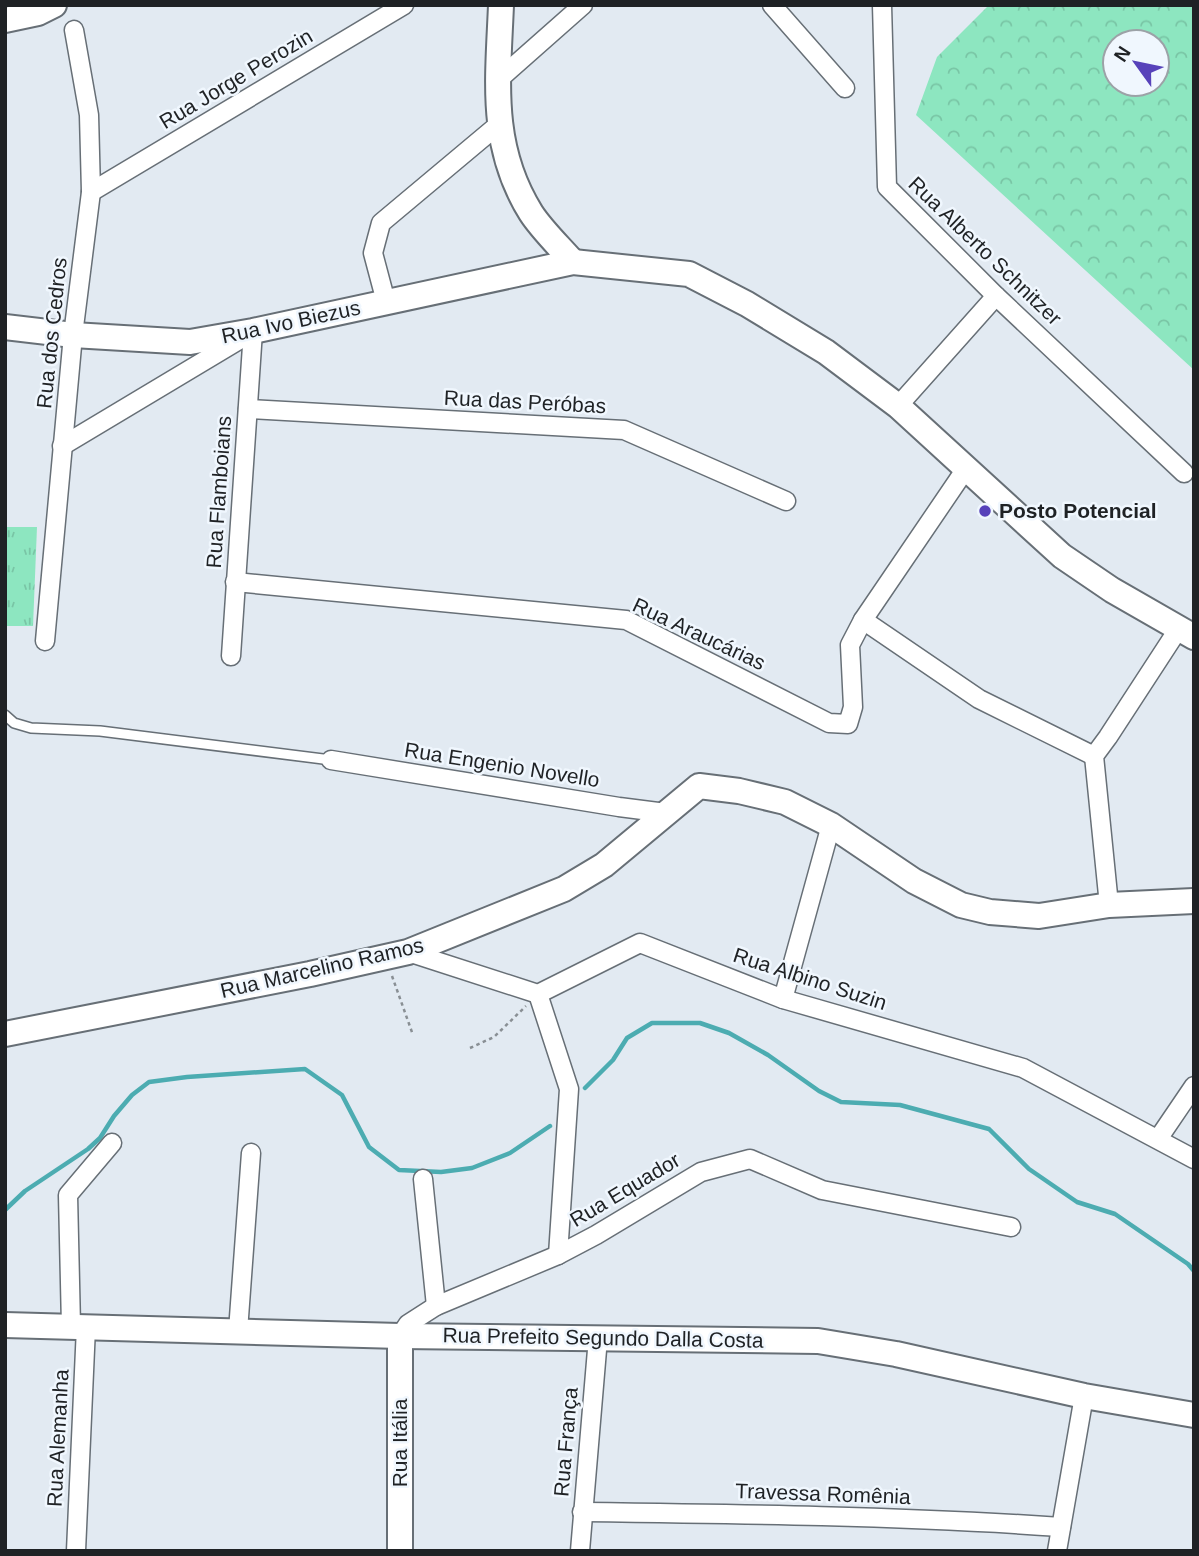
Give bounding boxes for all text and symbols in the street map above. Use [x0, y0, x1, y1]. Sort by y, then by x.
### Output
street label: Rua Jorge Perozin [155, 24, 316, 133]
north arrow [1101, 28, 1171, 98]
text: N [1110, 43, 1135, 65]
street label: Rua Alberto Schnitzer [904, 172, 1066, 329]
street label: Rua dos Cedros [32, 256, 71, 410]
street label: Rua Ivo Biezus [219, 296, 362, 347]
street label: Rua das Peróbas [443, 386, 607, 417]
street label: Rua Flamboians [202, 415, 235, 569]
place label: Posto Potencial [999, 499, 1157, 522]
marker: Posto Potencial [977, 503, 993, 519]
street label: Rua Araucárias [629, 593, 769, 674]
street label: Rua Engenio Novello [403, 738, 601, 791]
street label: Rua Marcelino Ramos [218, 933, 426, 1002]
street label: Rua Albino Suzin [731, 943, 890, 1014]
street label: Rua Equador [566, 1148, 684, 1231]
street label: Rua Prefeito Segundo Dalla Costa [442, 1323, 764, 1352]
street label: Rua Alemanha [42, 1368, 73, 1507]
street label: Rua França [549, 1386, 582, 1498]
street label: Rua Itália [388, 1398, 411, 1487]
street label: Travessa Romênia [735, 1479, 911, 1508]

